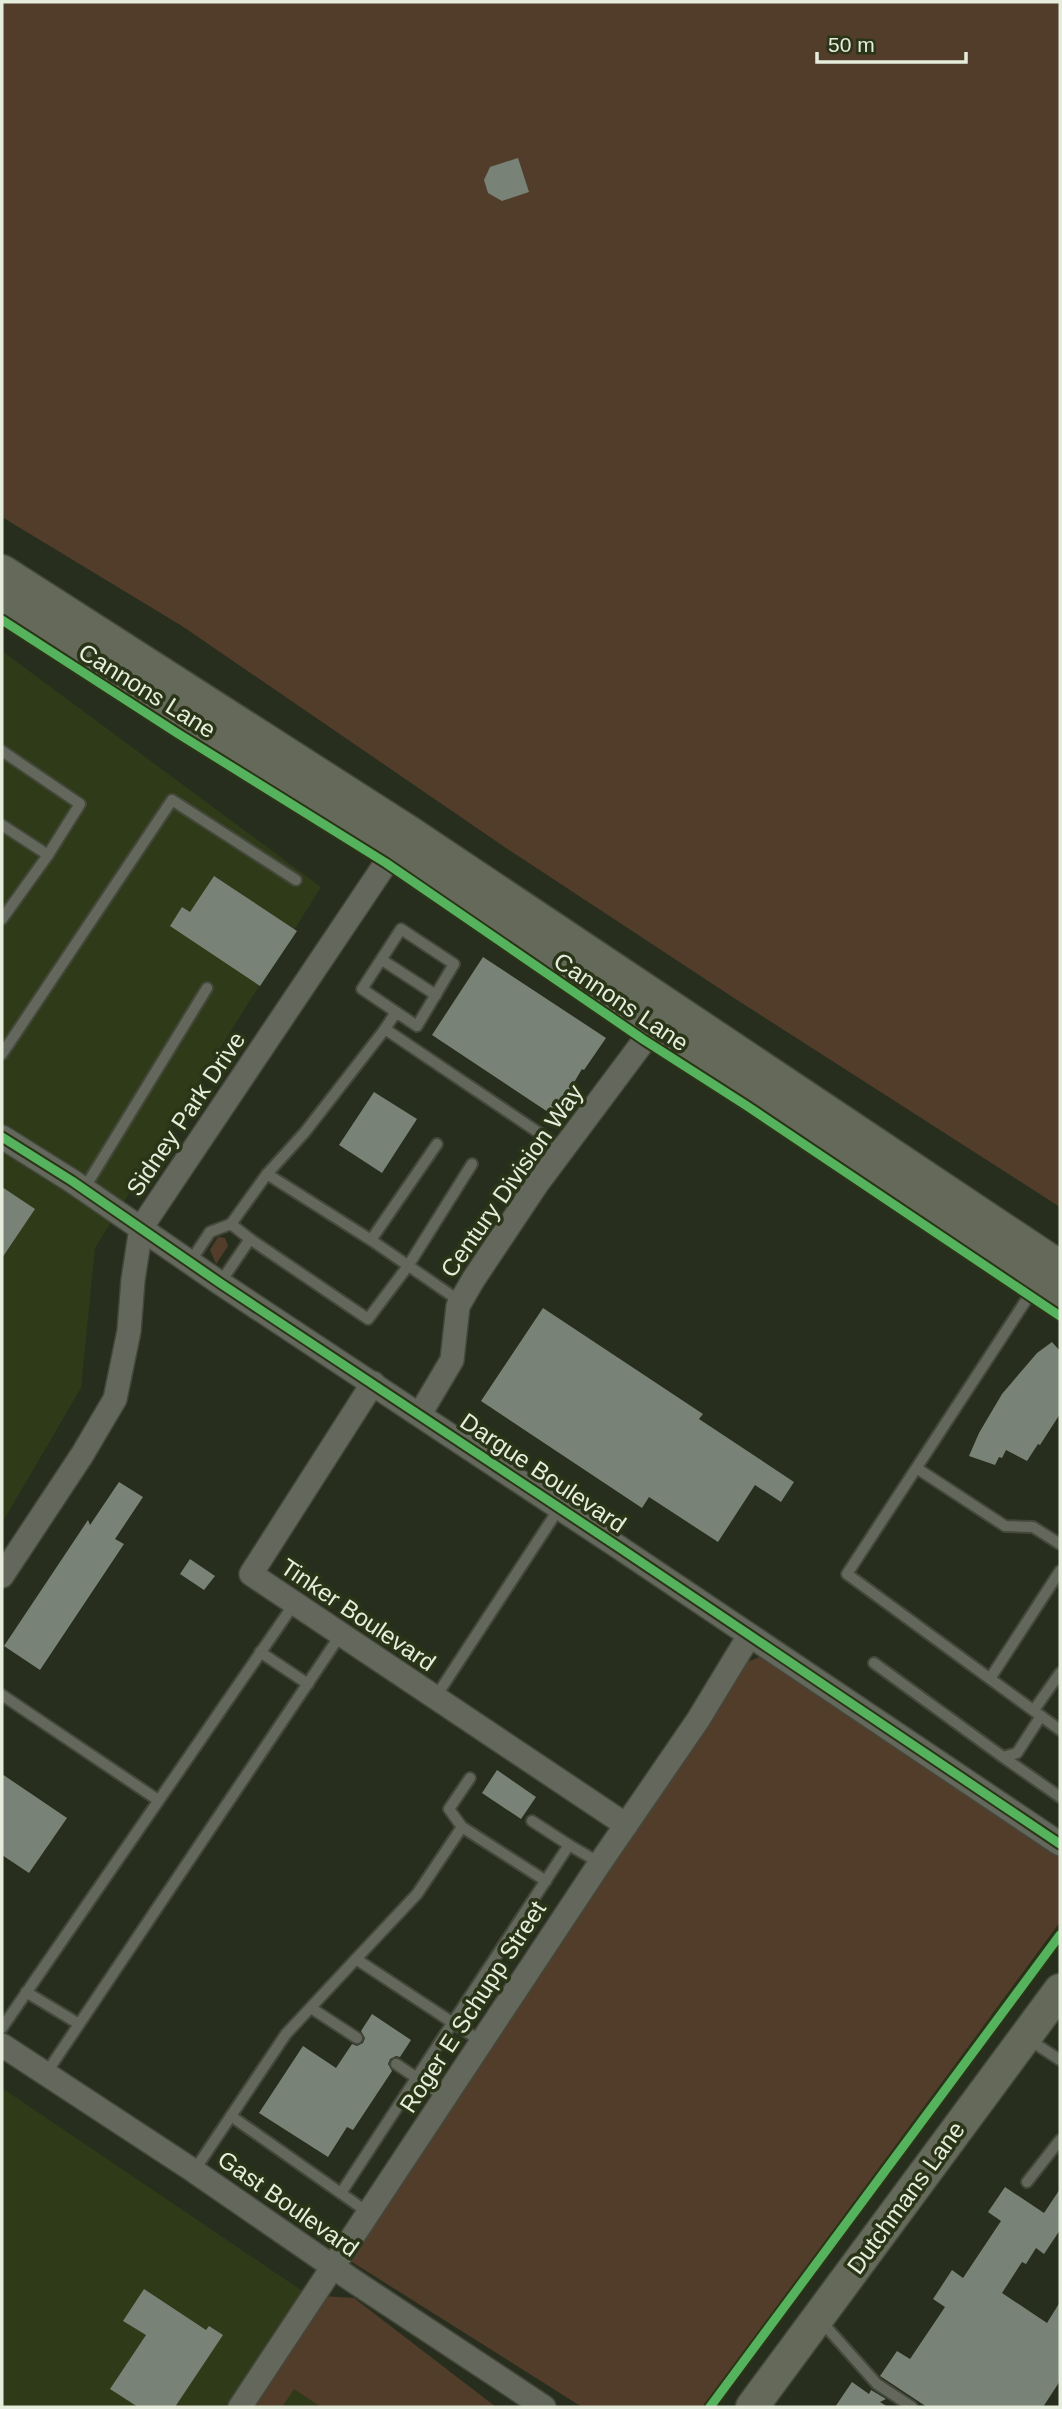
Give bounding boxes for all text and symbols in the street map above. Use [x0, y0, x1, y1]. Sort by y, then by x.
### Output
scale bar [817, 21, 966, 65]
text: 50 m [828, 33, 875, 56]
street label: Cannons Lane [74, 638, 221, 743]
street label: Cannons Lane [549, 947, 694, 1056]
street label: Sidney Park Drive [121, 1027, 250, 1201]
street label: Century Division Way [435, 1079, 588, 1282]
street label: Dargue Boulevard [456, 1407, 631, 1538]
street label: Tinker Boulevard [276, 1553, 441, 1676]
street label: Roger E Schupp Street [394, 1896, 551, 2118]
street label: Dutchmans Lane [841, 2116, 970, 2279]
street label: Gast Boulevard [213, 2145, 364, 2262]

